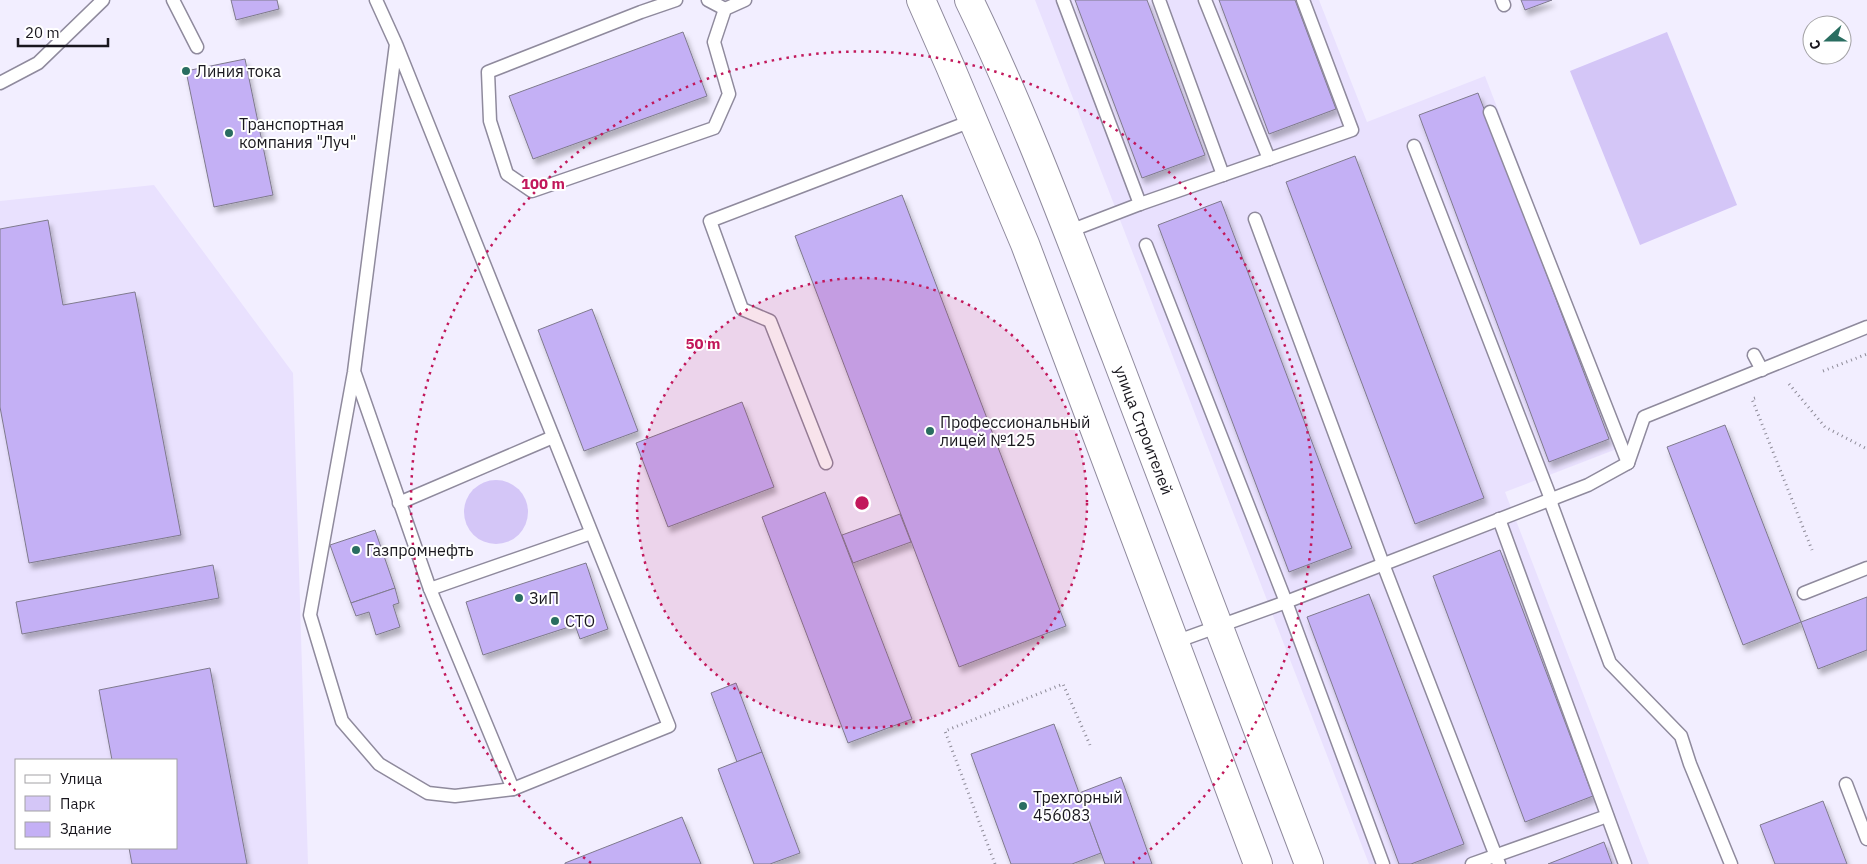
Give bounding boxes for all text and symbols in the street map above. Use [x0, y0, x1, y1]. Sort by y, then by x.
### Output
scale bar [18, 15, 108, 47]
north arrow [1802, 15, 1852, 65]
text: 20 m [25, 23, 60, 42]
text: С [1805, 37, 1825, 52]
place label: Линия тока [196, 61, 281, 81]
marker: Линия тока [180, 65, 192, 77]
place label: Транспортная компания "Луч" [239, 114, 356, 152]
marker: Транспортная компания "Луч" [223, 127, 235, 139]
text: 100 m [521, 174, 565, 193]
text: 50 m [686, 334, 720, 353]
street label: улица Строителей [1110, 363, 1178, 497]
place label: Профессиональный лицей №125 [940, 412, 1090, 450]
marker: Профессиональный лицей №125 [924, 425, 936, 437]
centre of rings [853, 494, 871, 512]
place label: Газпромнефть [366, 540, 474, 560]
marker: Газпромнефть [350, 544, 362, 556]
place label: ЗиП [529, 588, 559, 608]
marker: ЗиП [513, 592, 525, 604]
place label: СТО [565, 611, 595, 631]
marker: СТО [549, 615, 561, 627]
legend [15, 759, 178, 849]
text: Улица [60, 769, 102, 788]
place label: Трехгорный 456083 [1033, 787, 1123, 825]
text: Парк [60, 794, 95, 813]
marker: Трехгорный 456083 [1017, 800, 1029, 812]
text: Здание [60, 819, 112, 838]

